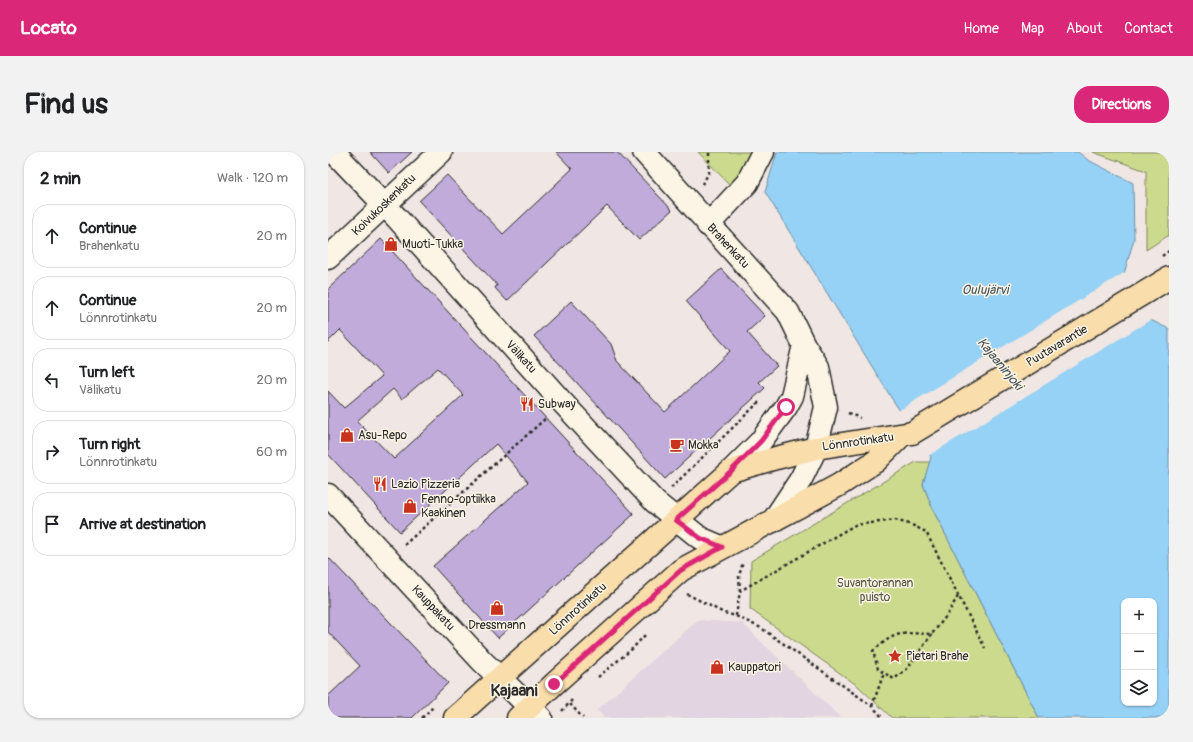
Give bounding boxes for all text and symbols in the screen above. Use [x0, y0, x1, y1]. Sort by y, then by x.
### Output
text: Locato [20, 16, 77, 40]
text: Home [964, 20, 999, 37]
text: Map [1021, 20, 1044, 37]
text: About [1066, 20, 1102, 37]
text: Contact [1124, 20, 1173, 37]
button: Directions [1074, 86, 1169, 123]
text: Find us [24, 87, 108, 122]
text: 2 min [40, 168, 81, 189]
text: Walk · 120 m [217, 170, 288, 186]
street label: Koivukoskenkatu [349, 171, 419, 239]
text: Continue [79, 219, 137, 238]
street label: Brahenkatu [703, 220, 753, 272]
icon: ahead [41, 225, 63, 247]
text: 20 m [256, 228, 287, 244]
shop icon: Muoti-Tukka [383, 236, 399, 252]
place label: Muoti-Tukka [402, 237, 464, 252]
text: Brahenkatu [79, 238, 140, 254]
water label: Oulujärvi [962, 282, 1011, 298]
text: Continue [79, 291, 137, 310]
icon: ahead [41, 297, 63, 319]
text: 20 m [256, 300, 287, 316]
text: Lönnrotinkatu [79, 310, 157, 326]
street label: Puutavarantie [1023, 322, 1091, 370]
water label: Kajaaninjoki [974, 335, 1028, 395]
street label: Välikatu [502, 337, 540, 377]
text: Turn left [79, 363, 135, 382]
icon: left [41, 369, 63, 391]
text: 20 m [256, 372, 287, 388]
text: Välikatu [79, 382, 121, 398]
restaurant icon: Subway [519, 396, 535, 412]
place label: Subway [538, 397, 576, 412]
route start [777, 398, 795, 416]
shop icon: Asu-Repo [339, 427, 355, 443]
place label: Asu-Repo [358, 428, 408, 443]
street label: Lönnrotinkatu [821, 430, 895, 454]
text: Turn right [79, 435, 140, 454]
cafe icon: Mokka [669, 437, 685, 453]
place label: Mokka [688, 438, 719, 453]
icon: right [41, 441, 63, 463]
text: 60 m [256, 444, 287, 460]
text: Lönnrotinkatu [79, 454, 157, 470]
restaurant icon: Lazio Pizzeria [372, 476, 388, 492]
place label: Lazio Pizzeria [391, 477, 460, 492]
place label: Fenno-optiikka Kaakinen [421, 492, 496, 521]
shop icon: Fenno-optiikka Kaakinen [402, 498, 418, 514]
icon: arrive [41, 513, 63, 535]
text: Arrive at destination [79, 515, 206, 534]
park label: Suvantorannan puisto [837, 576, 914, 605]
street label: Lönnrotinkatu [546, 579, 610, 639]
street label: Kauppakatu [408, 582, 458, 634]
map controls [1121, 598, 1157, 706]
button: + [1121, 598, 1157, 634]
shop icon: Dressmann [489, 600, 505, 616]
place label: Dressmann [468, 618, 526, 633]
button: − [1121, 634, 1157, 670]
place icon: Pietari Brahe [887, 648, 903, 664]
place label: Pietari Brahe [906, 649, 968, 664]
shop icon: Kauppatori [709, 659, 725, 675]
place label: Kauppatori [728, 660, 781, 675]
button: layers [1121, 670, 1157, 706]
route end [545, 675, 563, 693]
district label: Kajaani [490, 681, 538, 701]

